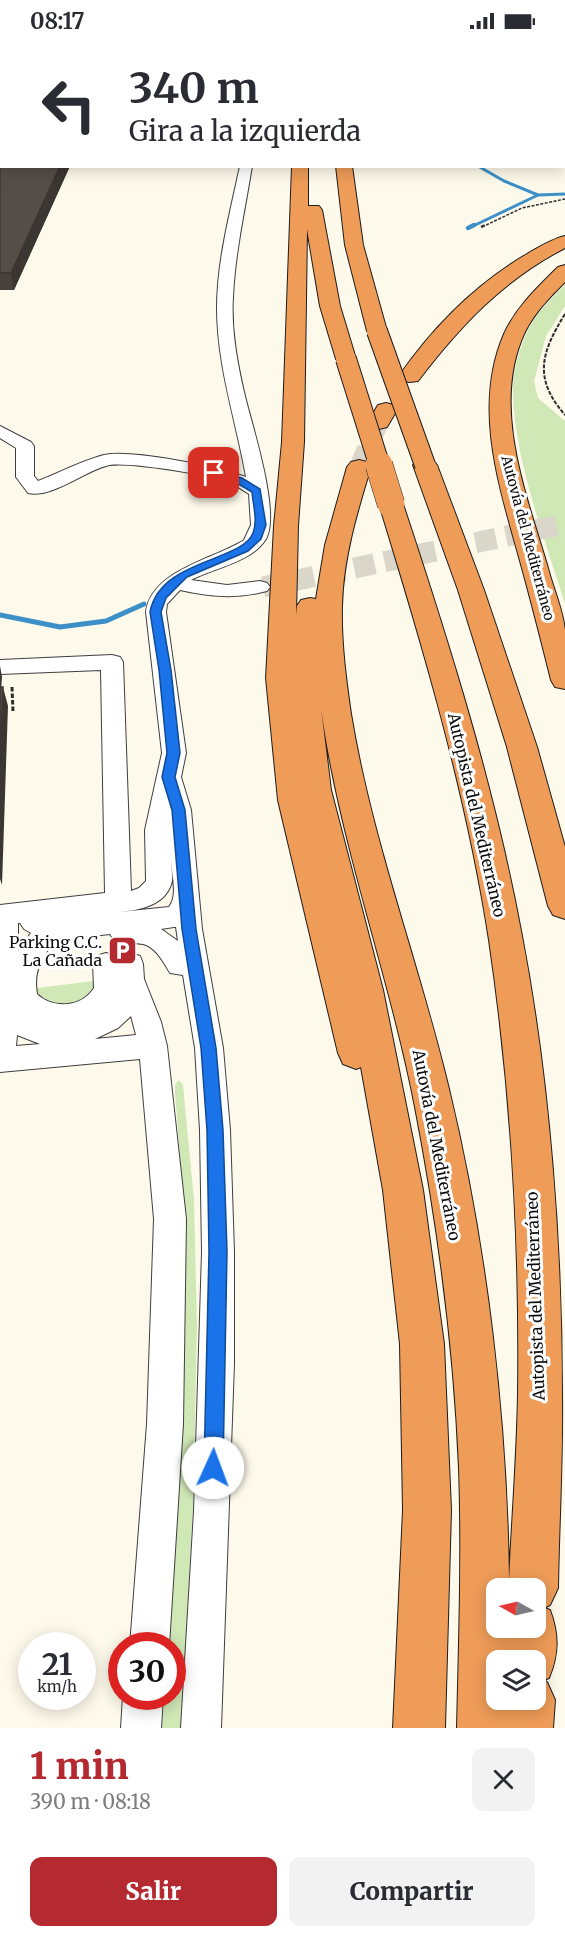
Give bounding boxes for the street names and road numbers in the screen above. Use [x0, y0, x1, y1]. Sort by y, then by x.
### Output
street label: Autovía del Mediterráneo [497, 453, 559, 622]
street label: Autopista del Mediterráneo [444, 710, 510, 919]
street label: Autovía del Mediterráneo [408, 1047, 465, 1242]
street label: Autopista del Mediterráneo [521, 1191, 549, 1402]

